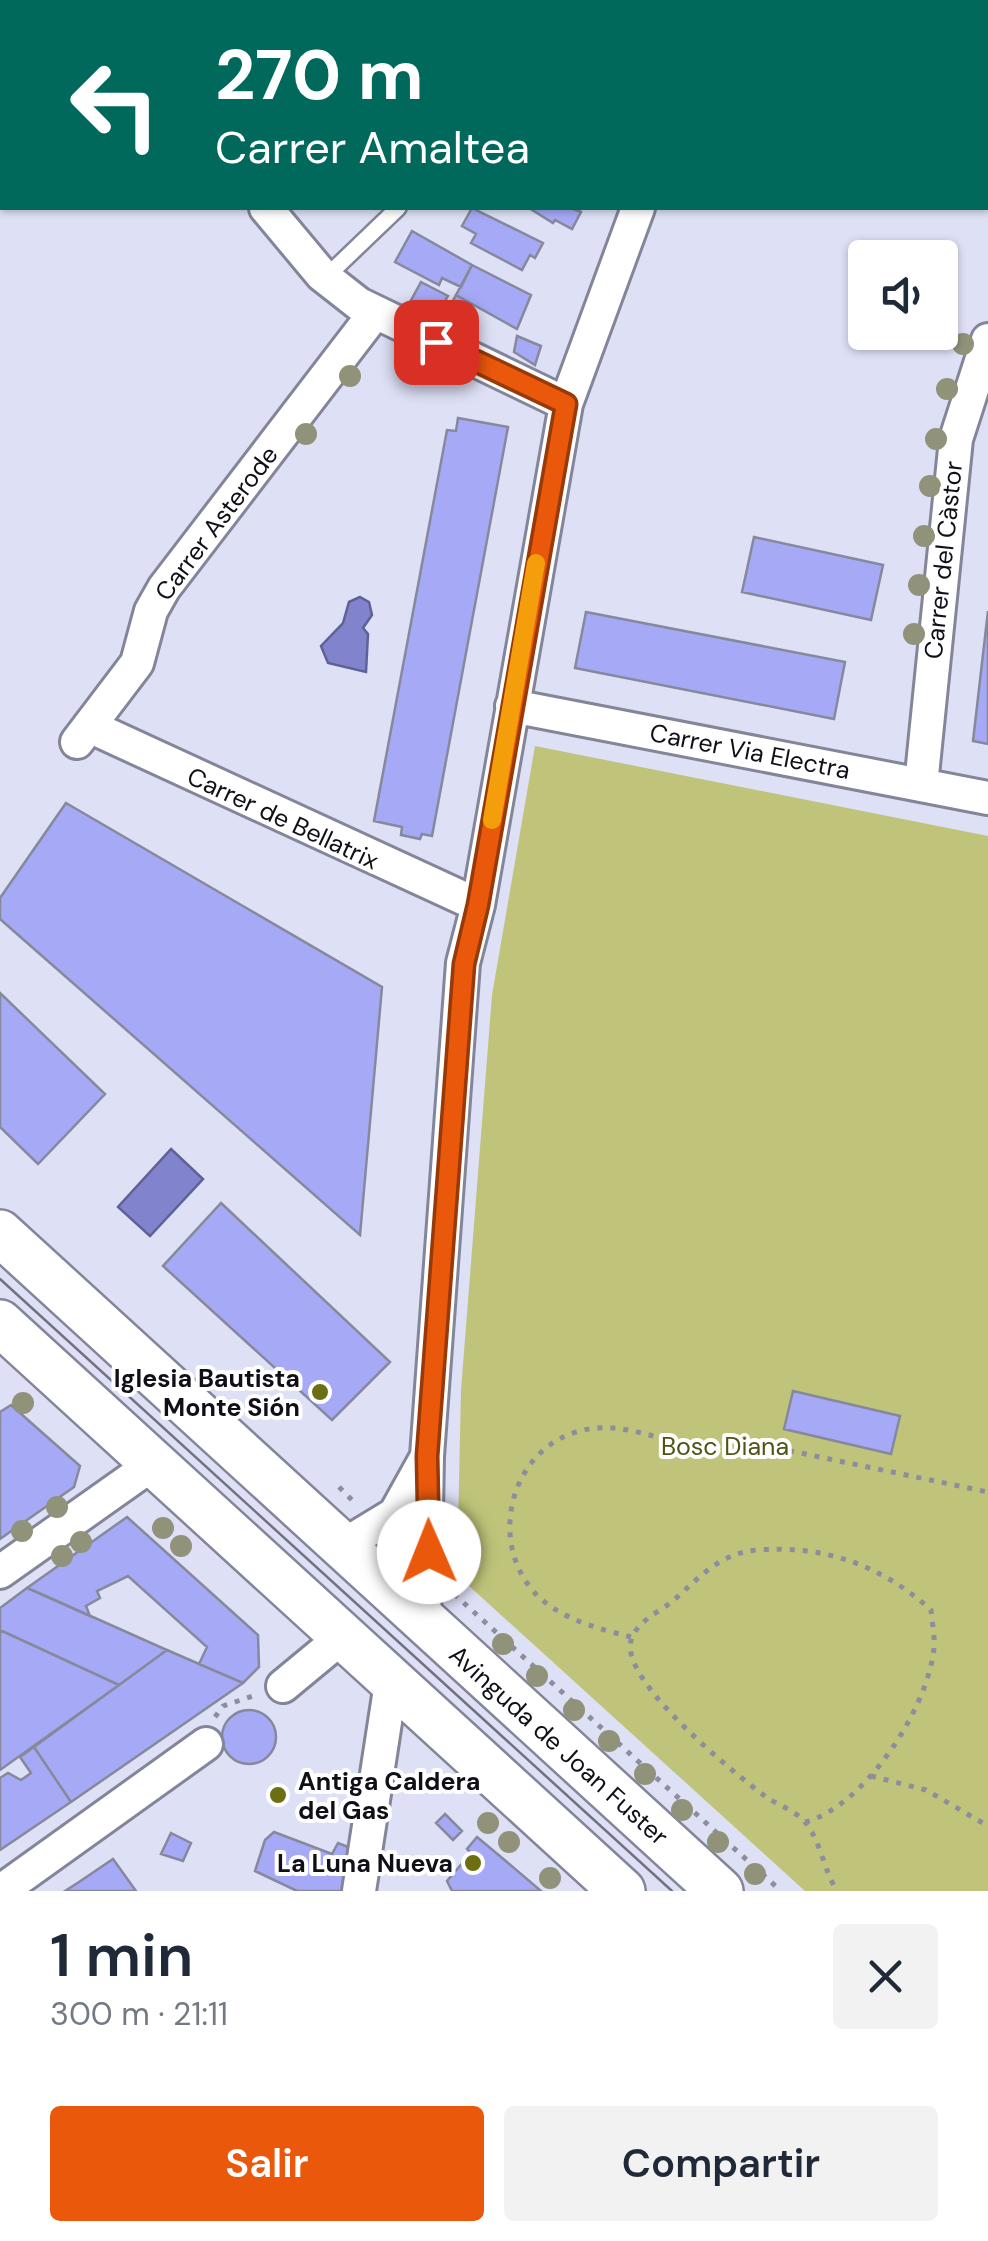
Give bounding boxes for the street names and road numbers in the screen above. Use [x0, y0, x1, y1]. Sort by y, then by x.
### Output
street label: Carrer Asterode [147, 439, 285, 607]
street label: Carrer del Càstor [917, 459, 970, 661]
street label: Carrer Via Electra [647, 716, 853, 787]
street label: Carrer de Bellatrix [182, 760, 384, 877]
street label: Avinguda de Joan Fuster [442, 1638, 675, 1853]

